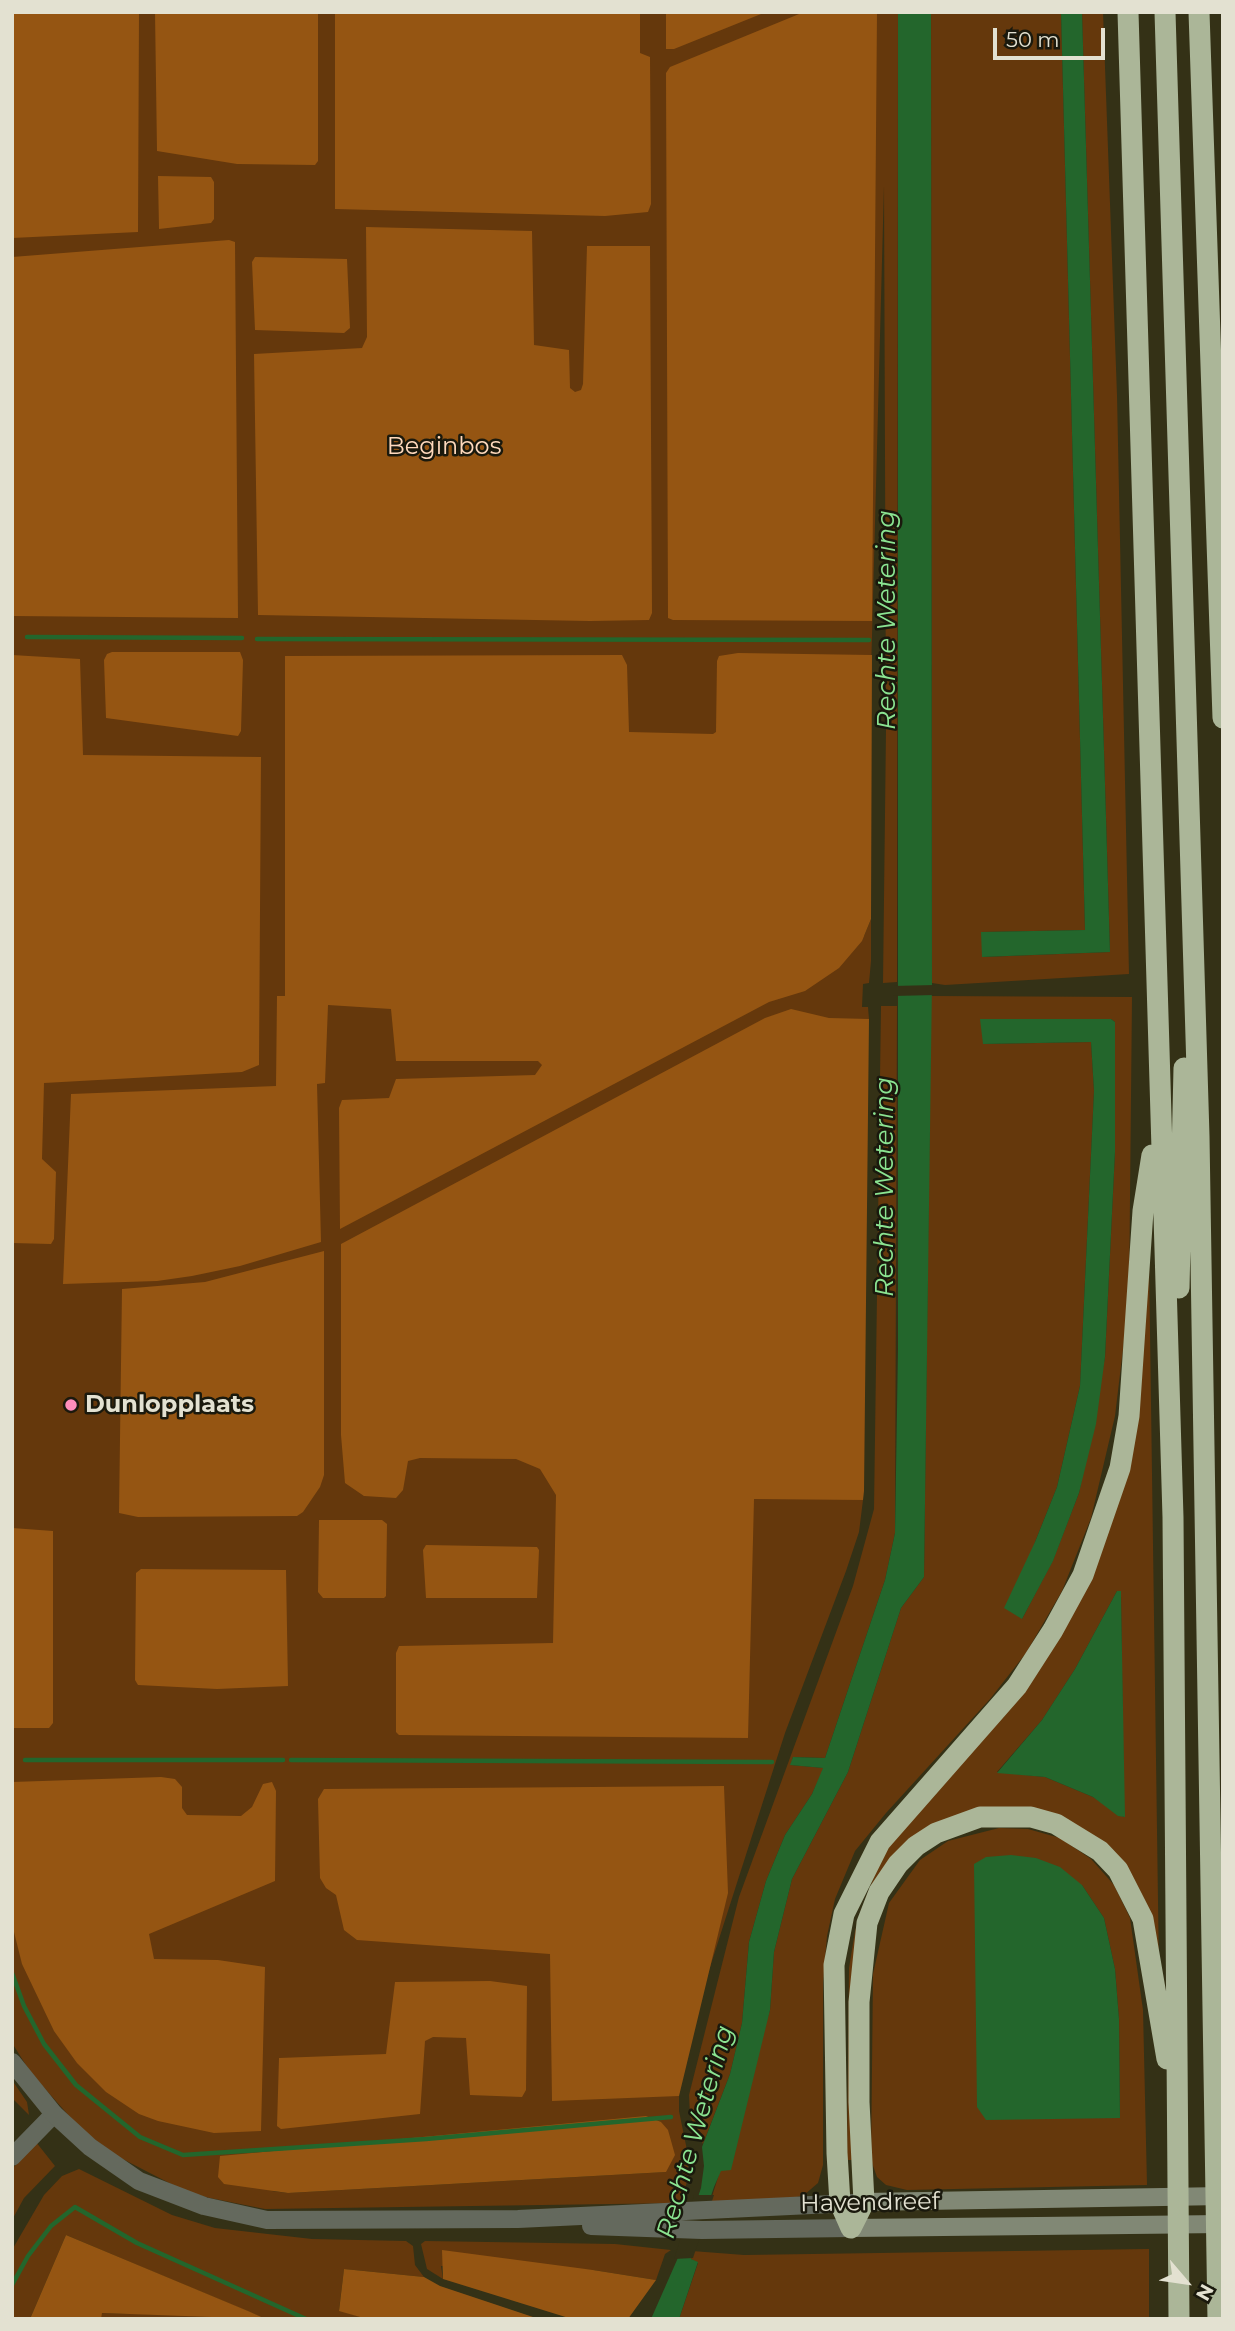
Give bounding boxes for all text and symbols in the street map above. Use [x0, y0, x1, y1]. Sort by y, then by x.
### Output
scale bar [997, 14, 1109, 58]
text: 50 m [1006, 27, 1060, 52]
park label: Beginbos [387, 433, 501, 461]
water label: Rechte Wetering [871, 510, 903, 730]
water label: Rechte Wetering [869, 1077, 901, 1297]
place label: Dunlopplaats [85, 1391, 254, 1419]
marker: Dunlopplaats [63, 1397, 79, 1413]
water label: Rechte Wetering [651, 2022, 741, 2242]
street label: Havendreef [800, 2187, 940, 2219]
north arrow [1151, 2247, 1221, 2317]
text: N [1191, 2280, 1219, 2305]

